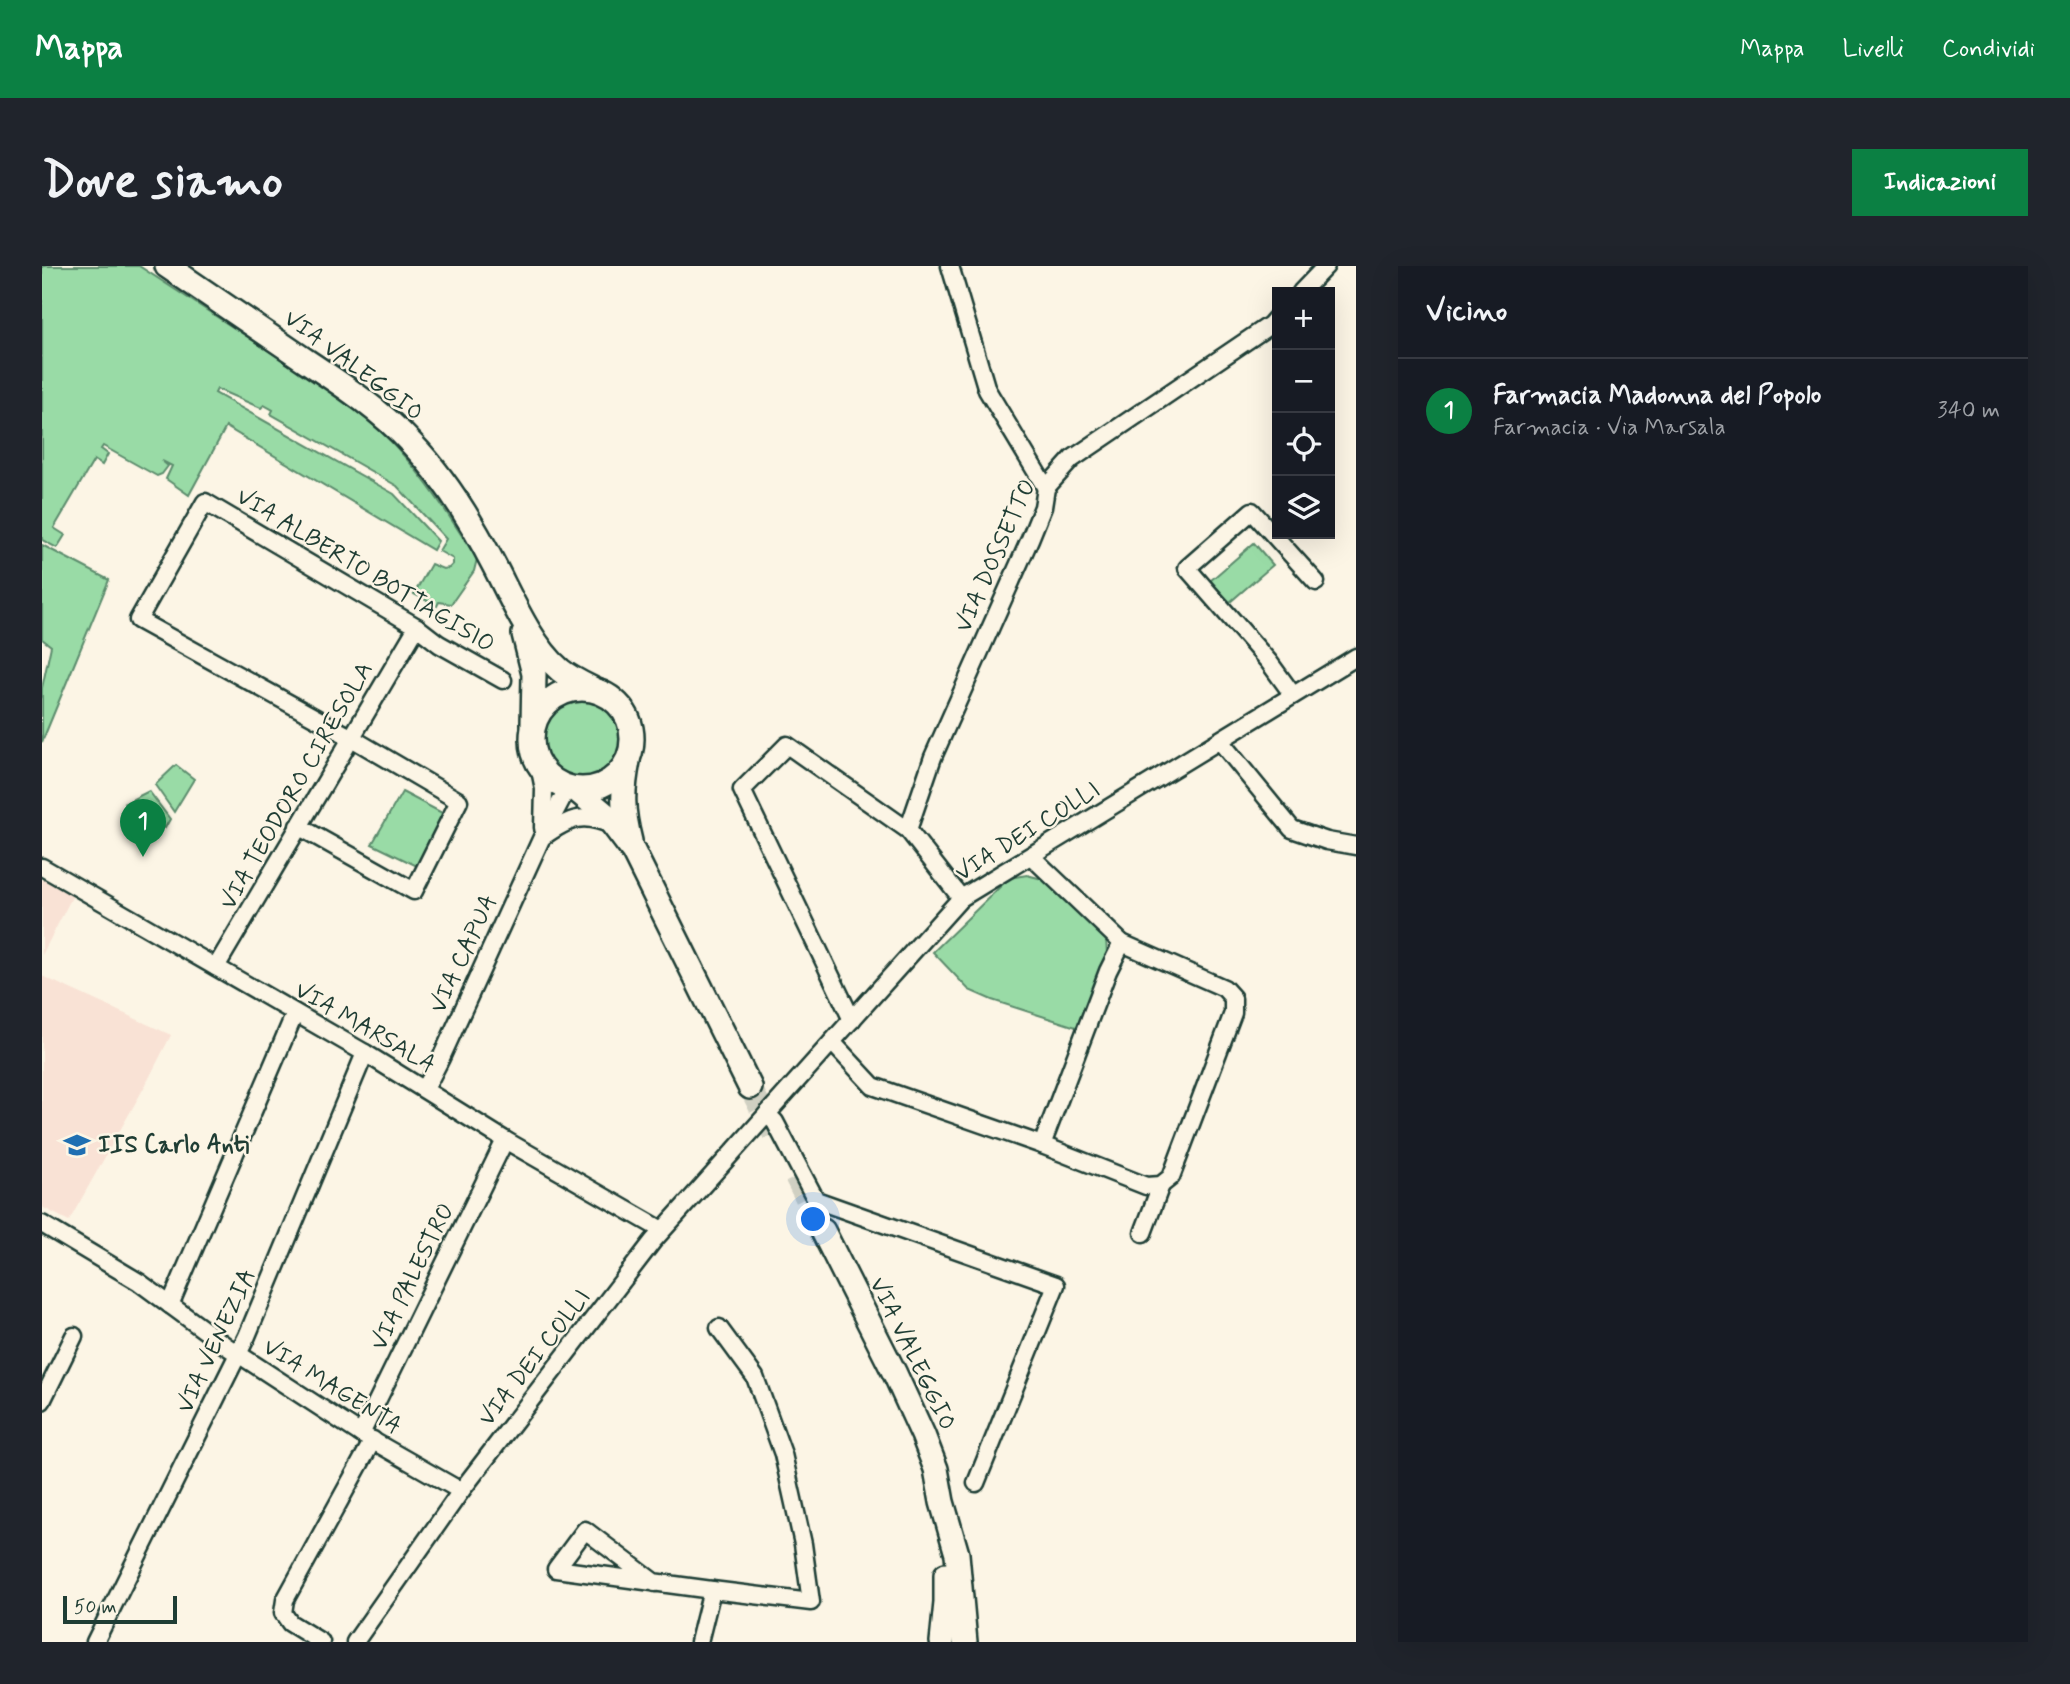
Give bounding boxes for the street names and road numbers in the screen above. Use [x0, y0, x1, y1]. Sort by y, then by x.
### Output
street label: VIA VALEGGIO [277, 303, 429, 429]
street label: VIA DOSSETTO [948, 475, 1044, 637]
street label: VIA ALBERTO BOTTAGISIO [230, 481, 500, 661]
street label: VIA TEODORO CIRESOLA [213, 657, 381, 915]
street label: VIA DEI COLLI [950, 775, 1106, 889]
street label: VIA CAPUA [423, 890, 505, 1018]
street label: VIA MARSALA [289, 975, 441, 1081]
street label: VIA PALESTRO [364, 1198, 462, 1356]
street label: VIA VENEZIA [170, 1264, 264, 1418]
street label: VIA VALEGGIO [862, 1272, 962, 1436]
street label: VIA DEI COLLI [472, 1283, 598, 1433]
street label: VIA MAGENTA [257, 1332, 407, 1442]

